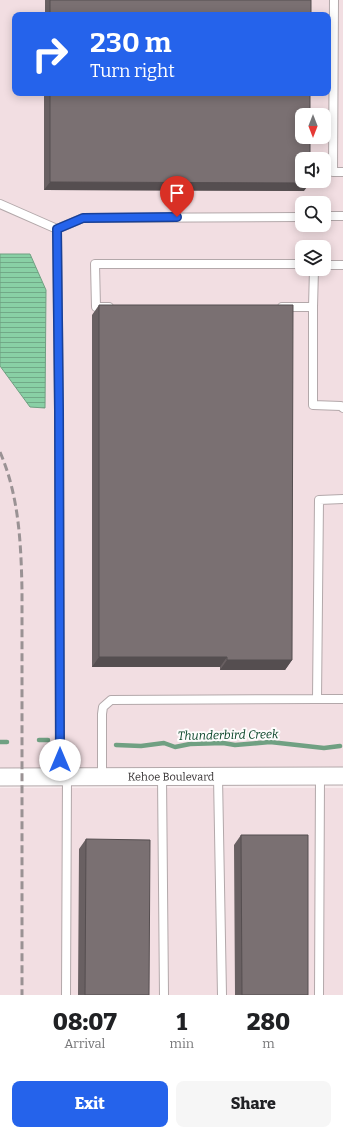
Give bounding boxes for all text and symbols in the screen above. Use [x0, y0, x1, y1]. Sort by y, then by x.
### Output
text: 230 m [90, 26, 171, 59]
icon: right [24, 28, 76, 80]
text: Turn right [90, 60, 175, 82]
north arrow [295, 108, 331, 144]
map controls [295, 108, 331, 276]
button: sound [295, 152, 331, 188]
pin [160, 176, 194, 217]
icon: arrive [166, 182, 188, 204]
button: search [295, 196, 331, 232]
button: layers [295, 240, 331, 276]
water label: Thunderbird Creek [177, 727, 279, 743]
position arrow [39, 739, 81, 781]
street label: Kehoe Boulevard [128, 770, 215, 783]
text: 08:07 [53, 1008, 117, 1036]
text: 1 [176, 1008, 187, 1036]
text: 280 [247, 1008, 290, 1036]
text: Arrival [64, 1036, 105, 1051]
text: min [170, 1036, 194, 1051]
text: m [262, 1036, 275, 1051]
button: Exit [12, 1081, 168, 1127]
button: Share [176, 1081, 331, 1127]

